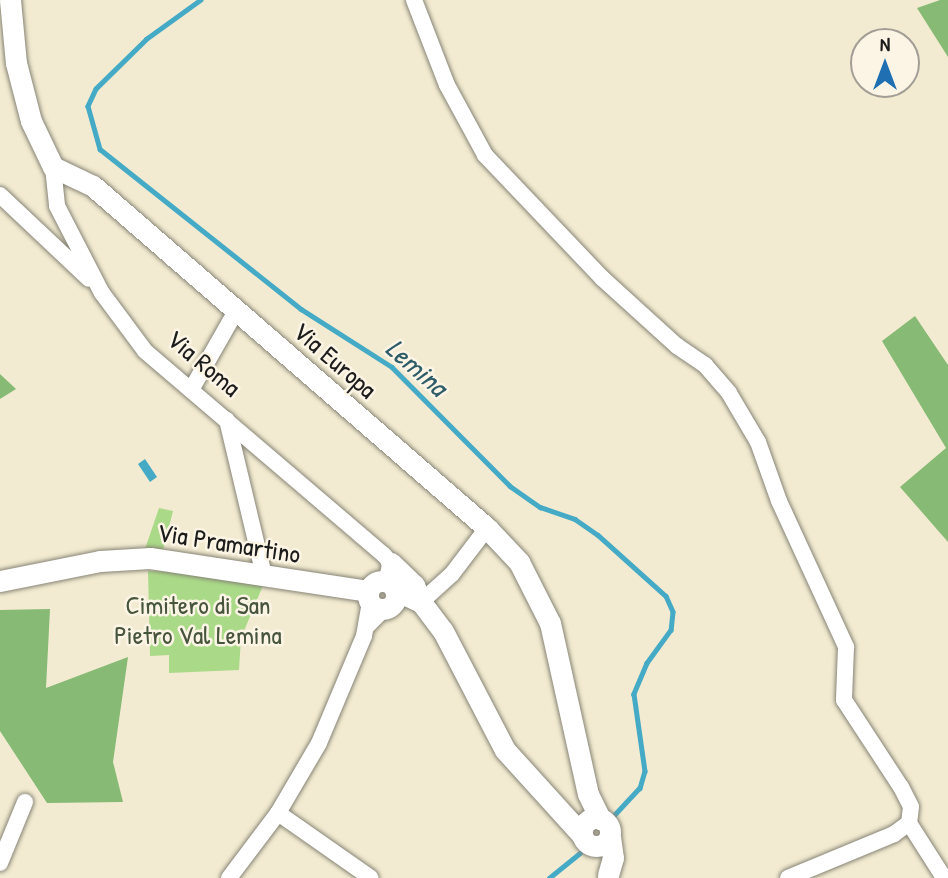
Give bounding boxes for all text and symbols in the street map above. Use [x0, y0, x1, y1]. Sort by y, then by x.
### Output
north arrow [850, 28, 920, 98]
text: N [880, 31, 890, 57]
street label: Via Europa [287, 315, 383, 405]
street label: Via Roma [161, 323, 247, 403]
water label: Lemina [379, 331, 455, 403]
street label: Via Pramartino [155, 516, 303, 570]
park label: Cimitero di San Pietro Val Lemina [114, 589, 282, 650]

